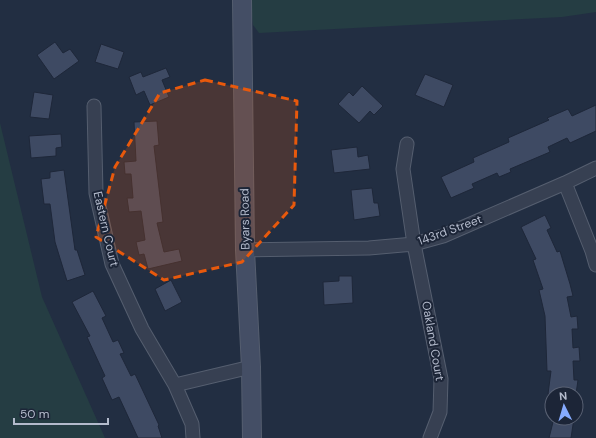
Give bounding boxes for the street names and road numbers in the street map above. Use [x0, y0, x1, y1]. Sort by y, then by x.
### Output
street label: Byars Road [236, 188, 254, 250]
street label: Eastern Court [90, 190, 122, 268]
street label: 143rd Street [416, 211, 485, 249]
street label: Oakland Court [418, 300, 448, 382]

